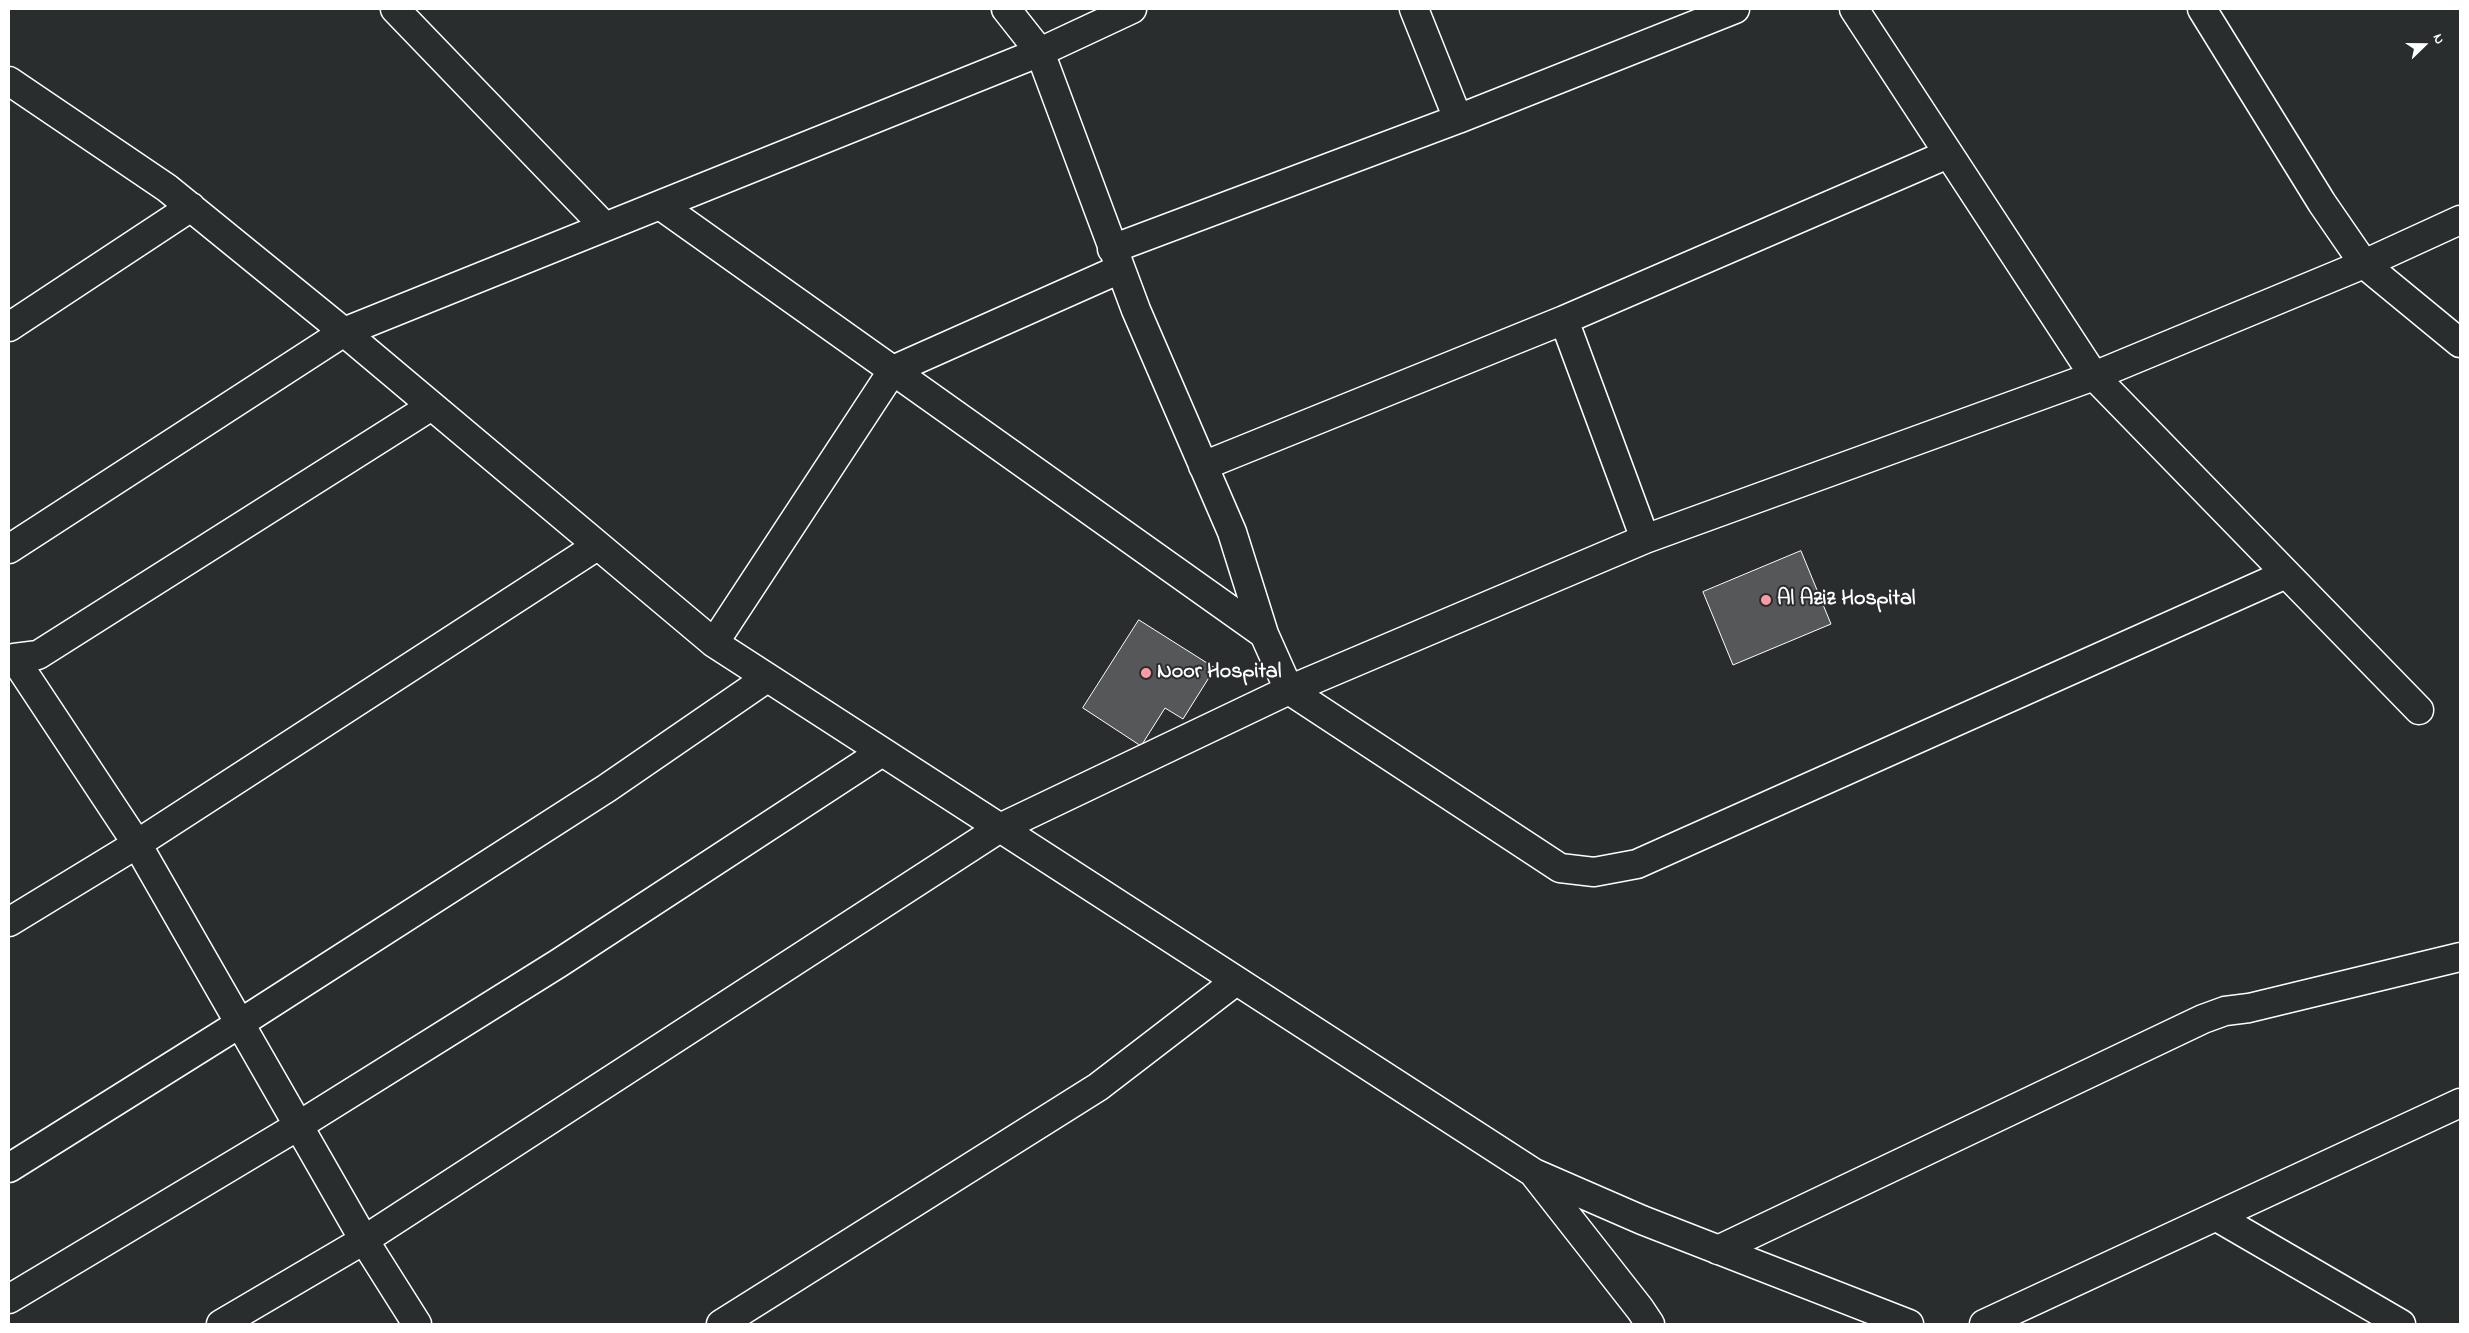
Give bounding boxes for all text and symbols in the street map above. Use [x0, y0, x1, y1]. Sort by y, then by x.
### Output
north arrow [2399, 20, 2449, 70]
text: N [2427, 31, 2450, 48]
place label: Al Aziz Hospital [1777, 587, 1916, 613]
marker: Al Aziz Hospital [1759, 593, 1773, 607]
place label: Noor Hospital [1157, 660, 1281, 686]
marker: Noor Hospital [1139, 666, 1153, 680]

